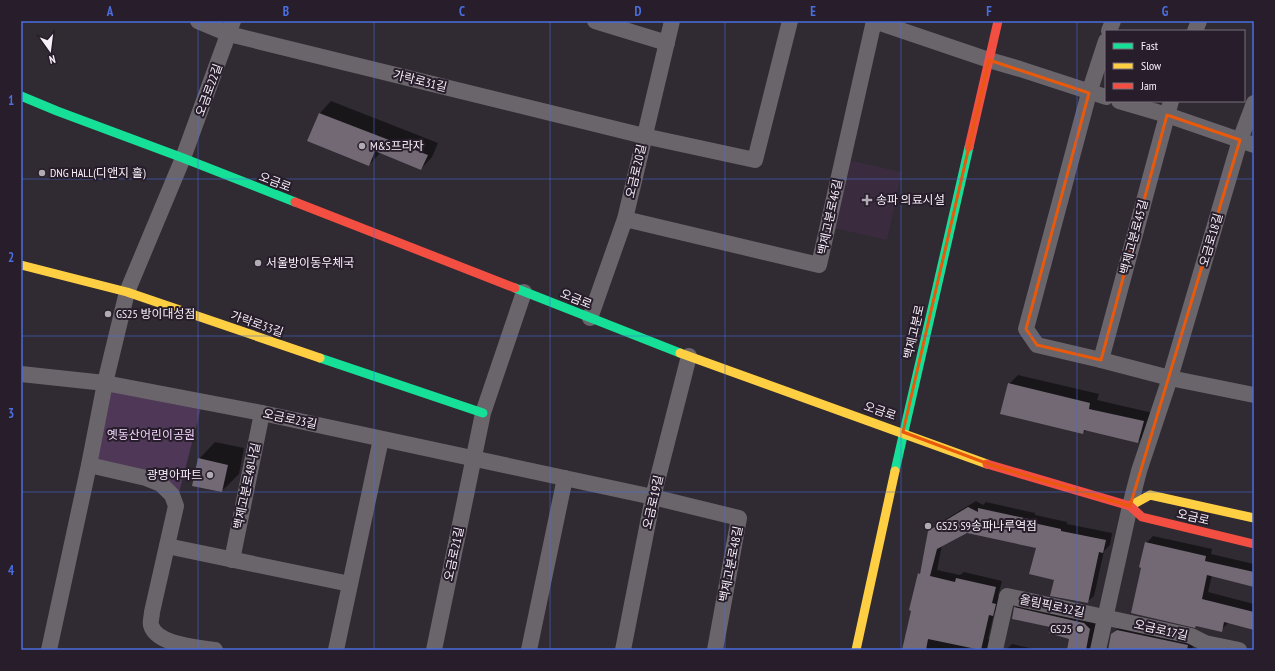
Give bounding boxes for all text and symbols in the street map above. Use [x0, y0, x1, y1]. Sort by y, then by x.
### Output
text: A [106, 3, 114, 20]
text: B [283, 3, 289, 20]
text: C [459, 3, 465, 20]
text: D [635, 3, 642, 20]
text: E [810, 3, 816, 20]
text: F [986, 3, 992, 20]
text: G [1162, 3, 1169, 20]
north arrow [30, 30, 70, 70]
legend [1105, 30, 1245, 102]
text: Fast [1141, 38, 1159, 53]
text: N [48, 52, 57, 67]
text: Slow [1141, 58, 1162, 73]
street label: 오금로22길 [192, 61, 225, 118]
street label: 가락로31길 [392, 67, 449, 94]
text: Jam [1140, 78, 1157, 93]
text: 1 [8, 92, 14, 109]
place label: M&S프라자 [370, 138, 424, 153]
marker: M&S프라자 [357, 141, 367, 151]
street label: 오금로20길 [622, 142, 649, 199]
place label: DNG HALL(디앤지 홀) [50, 165, 146, 180]
marker: DNG HALL(디앤지 홀) [37, 168, 47, 178]
street label: 오금로 [257, 169, 293, 194]
street label: 백제고분로46길 [814, 178, 845, 256]
place label: 송파 의료시설 [876, 192, 945, 207]
marker: 송파 의료시설 [861, 194, 873, 206]
street label: 백제고분로45길 [1116, 198, 1151, 276]
street label: 오금로18길 [1196, 211, 1225, 268]
text: 2 [8, 249, 14, 266]
place label: 서울방이동우체국 [266, 255, 354, 270]
marker: 서울방이동우체국 [253, 258, 263, 268]
street label: 오금로 [558, 285, 594, 312]
street label: 백제고분로 [900, 303, 927, 360]
place label: GS25 방이대성점 [116, 306, 196, 321]
street label: 가락로33길 [229, 307, 286, 340]
marker: GS25 방이대성점 [103, 309, 113, 319]
street label: 오금로 [862, 398, 898, 423]
text: 3 [8, 405, 14, 422]
street label: 오금로23길 [262, 405, 319, 432]
park label: 옛동산어린이공원 [107, 427, 195, 442]
street label: 백제고분로48나길 [230, 441, 263, 531]
place label: 광명아파트 [147, 467, 202, 482]
marker: 광명아파트 [205, 470, 215, 480]
street label: 오금로19길 [639, 473, 666, 530]
street label: 오금로 [1175, 505, 1211, 528]
place label: GS25 S9송파나루역점 [936, 518, 1037, 533]
marker: GS25 S9송파나루역점 [923, 521, 933, 531]
street label: 오금로21길 [440, 525, 467, 582]
street label: 백제고분로48길 [716, 525, 745, 603]
text: 4 [8, 562, 15, 579]
street label: 올림픽로32길 [1018, 591, 1086, 620]
street label: 오금로17길 [1133, 616, 1190, 643]
place label: GS25 [1050, 621, 1072, 636]
marker: GS25 [1075, 624, 1085, 634]

